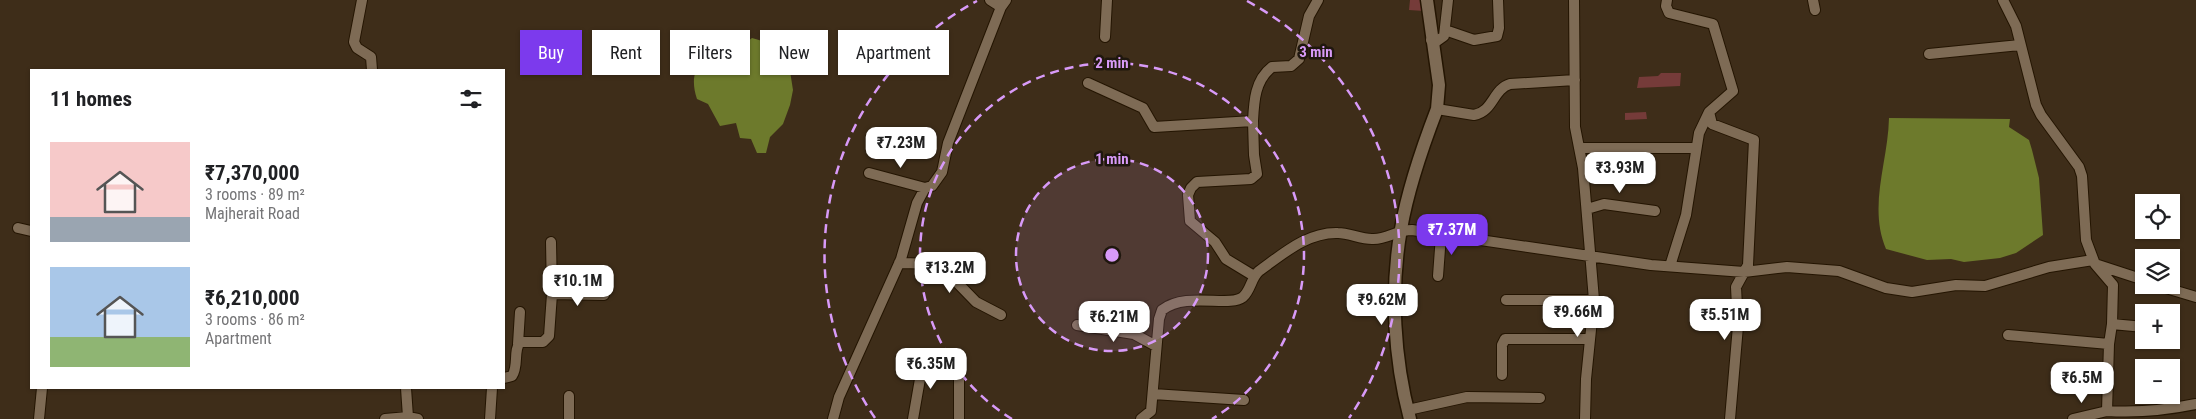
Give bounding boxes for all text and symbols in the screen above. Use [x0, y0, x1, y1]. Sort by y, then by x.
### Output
chip: Buy [520, 30, 582, 75]
chip: Rent [592, 30, 660, 75]
chip: Filters [670, 30, 750, 75]
chip: New [760, 30, 828, 75]
chip: Apartment [838, 30, 949, 75]
text: 3 min [1299, 43, 1333, 61]
text: 2 min [1095, 54, 1129, 72]
icon: filters [457, 85, 485, 113]
text: 11 homes [50, 87, 132, 111]
pin: ₹7.23M [860, 126, 942, 169]
text: ₹7.23M [877, 133, 925, 152]
text: 1 min [1095, 150, 1129, 168]
pin: ₹3.93M [1579, 152, 1661, 194]
text: ₹3.93M [1596, 158, 1644, 177]
text: ₹7,370,000 [205, 161, 300, 185]
icon: home [90, 162, 150, 222]
text: 3 rooms · 89 m² [205, 185, 305, 204]
map controls [2135, 194, 2180, 404]
button: locate [2135, 194, 2180, 239]
text: Majherait Road [205, 204, 300, 223]
pin: ₹7.37M [1411, 214, 1493, 256]
text: ₹7.37M [1428, 220, 1476, 239]
centre of rings [1103, 246, 1121, 264]
button: layers [2135, 249, 2180, 294]
pin: ₹13.2M [909, 252, 991, 294]
text: ₹13.2M [926, 258, 974, 277]
pin: ₹10.1M [537, 264, 619, 307]
text: ₹10.1M [554, 271, 602, 290]
pin: ₹9.62M [1341, 284, 1423, 326]
text: ₹6,210,000 [205, 286, 300, 310]
icon: home [90, 287, 150, 347]
text: ₹9.62M [1358, 290, 1406, 309]
pin: ₹9.66M [1537, 296, 1619, 338]
pin: ₹5.51M [1684, 298, 1766, 341]
pin: ₹6.21M [1073, 300, 1155, 343]
text: ₹9.66M [1554, 302, 1602, 321]
button: + [2135, 304, 2180, 349]
text: ₹5.51M [1701, 305, 1749, 324]
text: ₹6.21M [1090, 307, 1138, 326]
text: 3 rooms · 86 m² [205, 310, 305, 329]
text: Apartment [205, 329, 272, 348]
pin: ₹6.35M [890, 348, 972, 390]
text: ₹6.35M [907, 354, 955, 373]
button: − [2135, 359, 2180, 404]
pin: ₹6.5M [2047, 362, 2117, 404]
text: ₹6.5M [2062, 368, 2102, 387]

